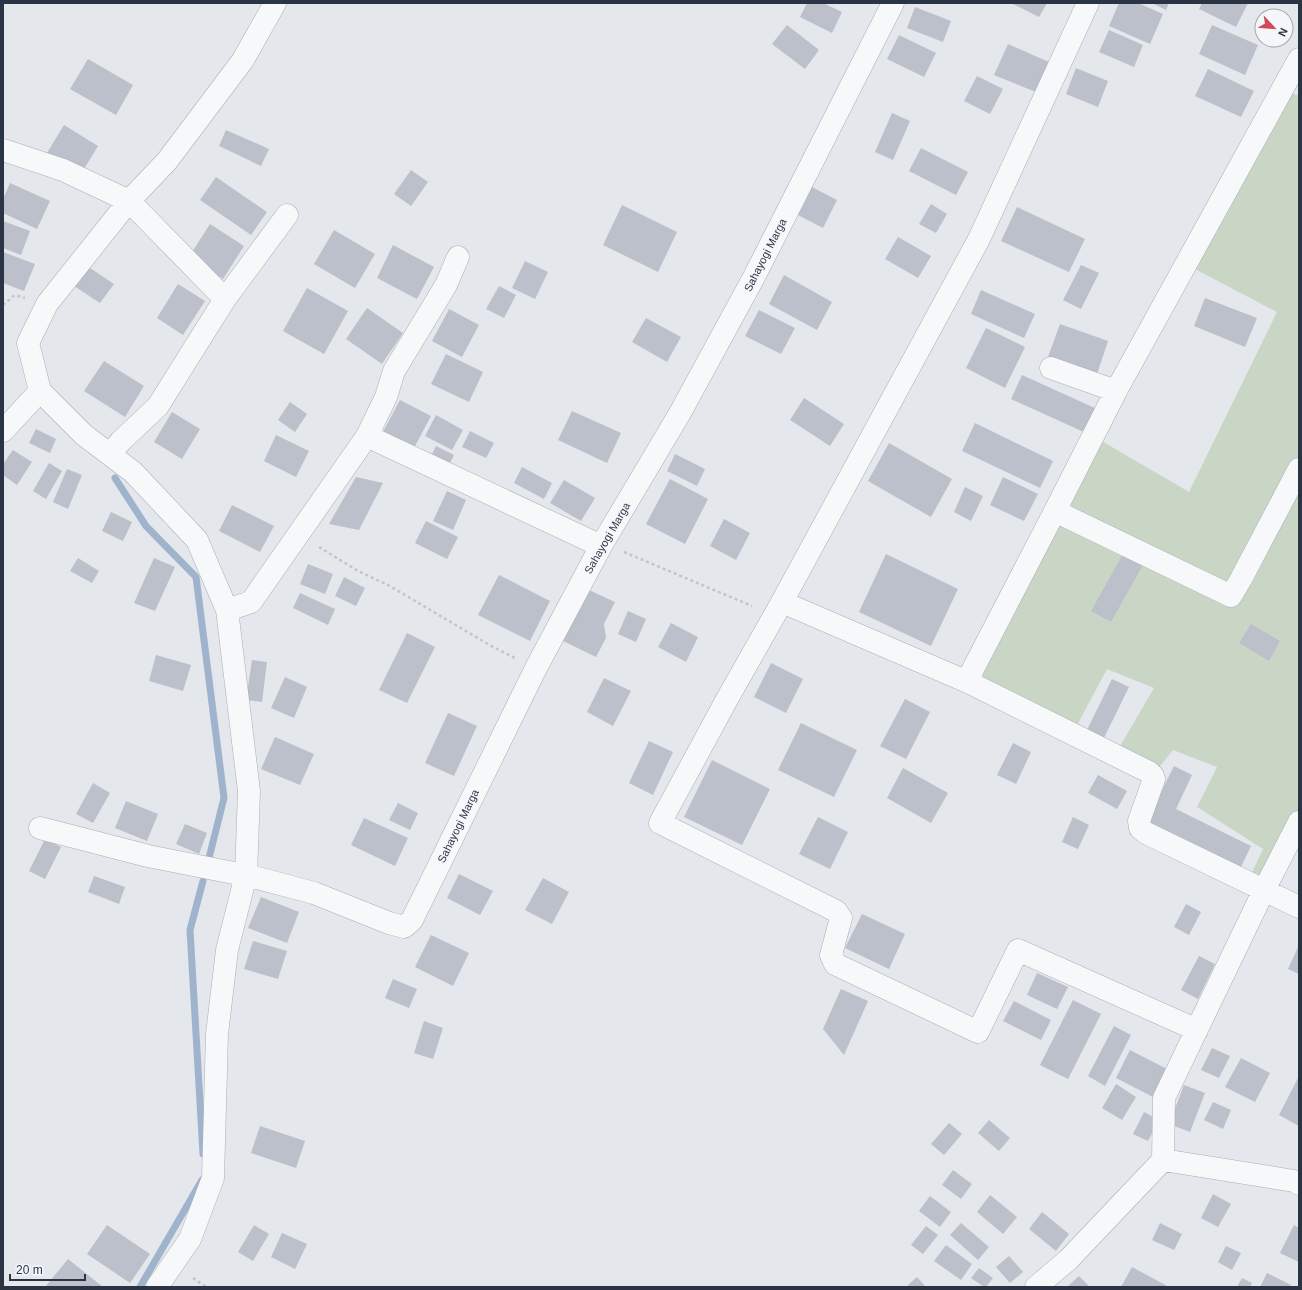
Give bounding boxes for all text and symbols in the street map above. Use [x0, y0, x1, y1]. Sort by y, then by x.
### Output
north arrow [1254, 8, 1294, 48]
text: N [1276, 26, 1290, 39]
street label: Sahayogi Marga [741, 216, 789, 293]
street label: Sahayogi Marga [582, 500, 633, 576]
street label: Sahayogi Marga [435, 787, 481, 865]
scale bar [10, 1256, 85, 1282]
text: 20 m [16, 1263, 43, 1277]

